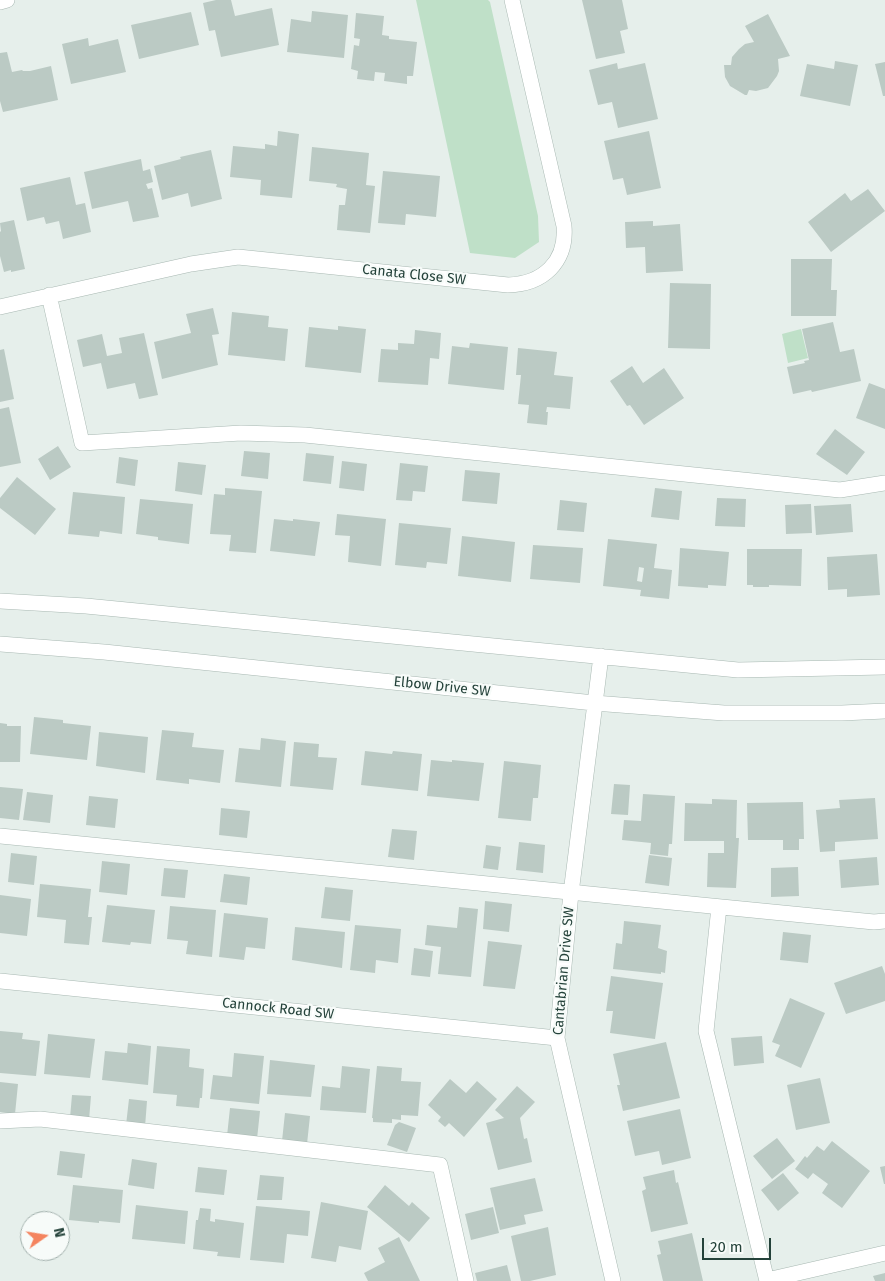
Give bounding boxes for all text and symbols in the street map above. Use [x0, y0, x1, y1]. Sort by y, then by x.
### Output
street label: Canata Close SW [361, 261, 467, 289]
street label: Elbow Drive SW [393, 674, 491, 700]
street label: Cantabrian Drive SW [550, 906, 578, 1036]
street label: Cannock Road SW [221, 995, 335, 1023]
north arrow [20, 1211, 70, 1261]
text: N [50, 1226, 68, 1239]
scale bar [705, 1228, 774, 1260]
text: 20 m [710, 1238, 743, 1256]

